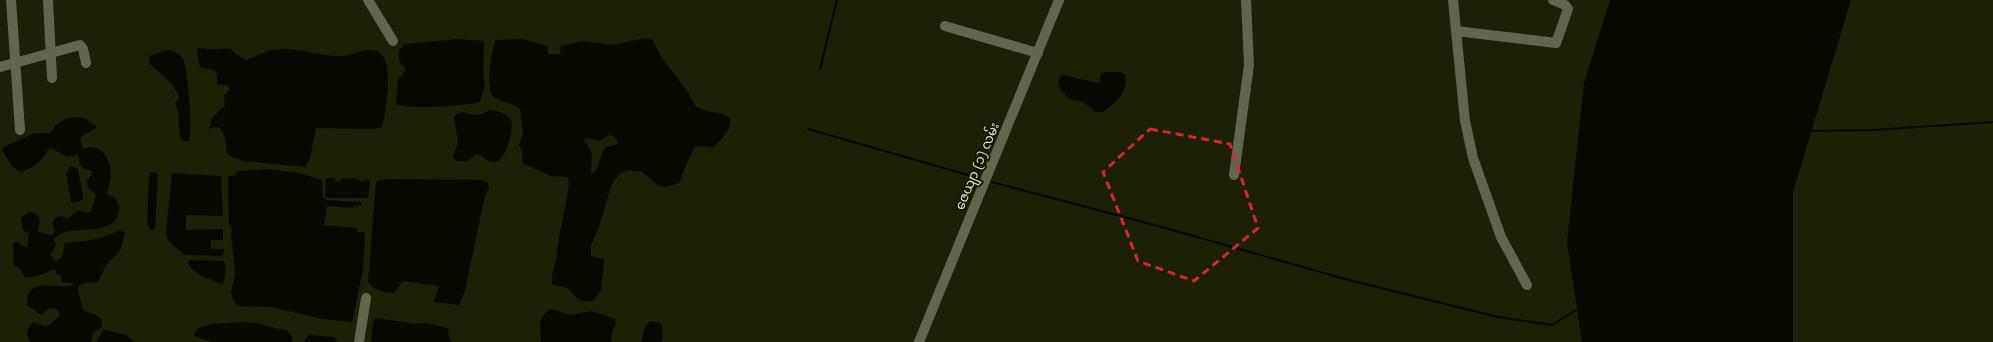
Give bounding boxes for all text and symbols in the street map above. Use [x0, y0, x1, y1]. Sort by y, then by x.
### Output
street label: ဇေယျာ (၁) လမ်း [951, 120, 1005, 213]

